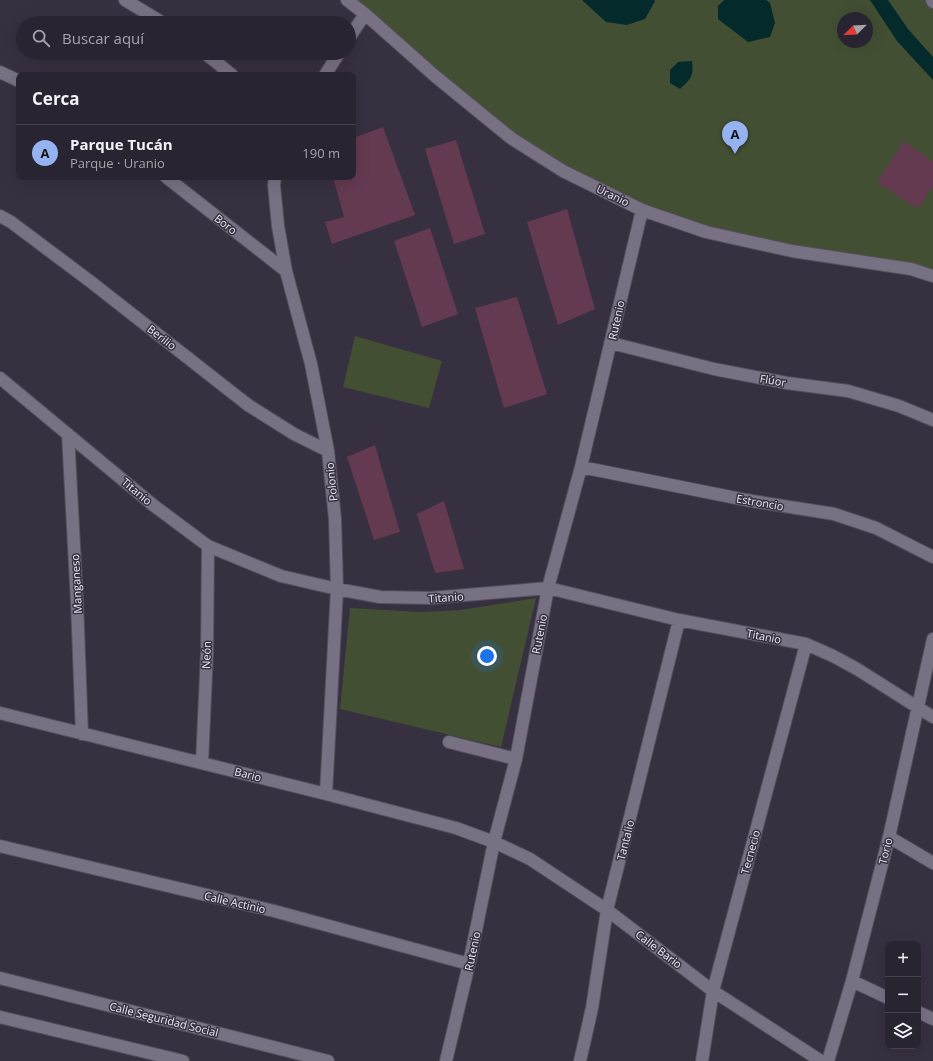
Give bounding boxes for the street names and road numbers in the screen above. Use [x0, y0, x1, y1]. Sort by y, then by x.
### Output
street label: Uranio [594, 181, 632, 210]
street label: Boro [212, 210, 241, 238]
street label: Rutenio [604, 299, 628, 341]
street label: Berilio [144, 321, 180, 353]
street label: Flúor [759, 370, 788, 390]
street label: Polonio [321, 462, 340, 502]
street label: Titanio [119, 474, 156, 508]
street label: Estroncio [735, 490, 785, 514]
street label: Manganeso [67, 553, 85, 614]
street label: Titanio [428, 588, 464, 606]
street label: Rutenio [528, 613, 550, 655]
street label: Titanio [745, 625, 783, 647]
street label: Neón [198, 641, 214, 669]
street label: Bario [233, 763, 263, 785]
street label: Tantalio [613, 818, 637, 862]
street label: Tecnecio [737, 828, 763, 876]
street label: Torio [875, 836, 896, 866]
street label: Calle Actinio [203, 888, 268, 916]
street label: Calle Bario [633, 927, 686, 972]
street label: Rutenio [461, 930, 484, 972]
street label: Calle Seguridad Social [108, 998, 220, 1040]

